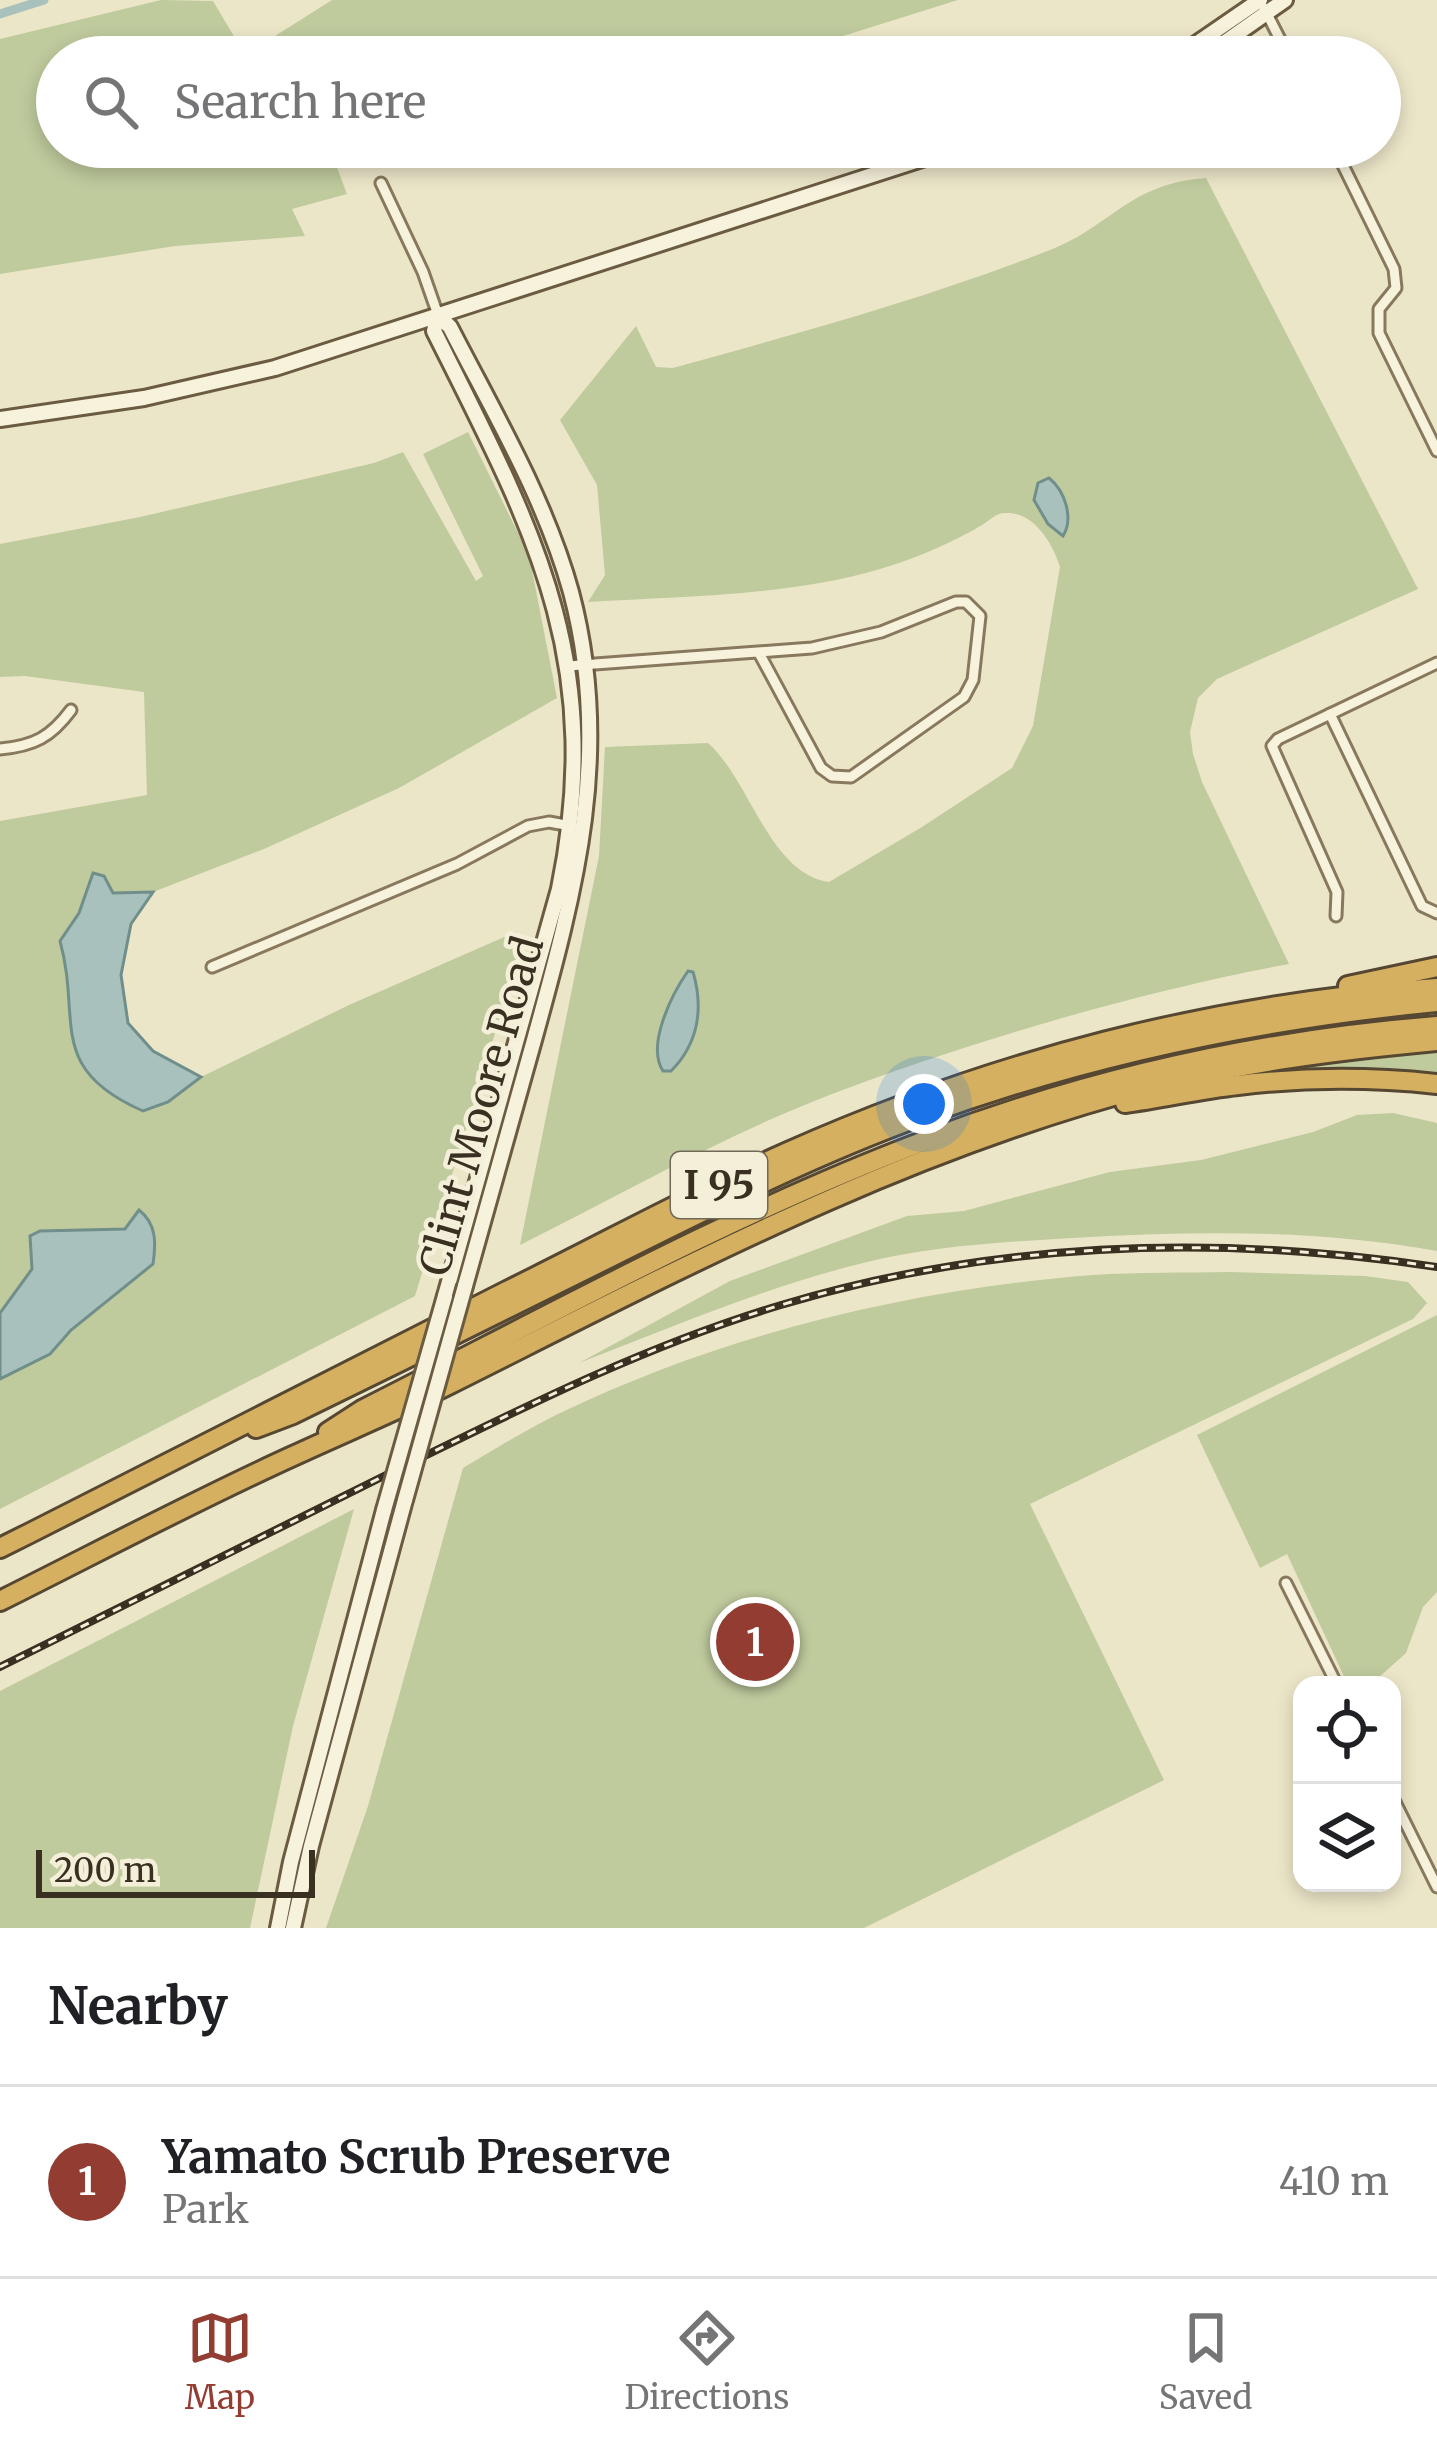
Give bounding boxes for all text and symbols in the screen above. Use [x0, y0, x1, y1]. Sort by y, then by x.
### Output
search box [36, 36, 1401, 168]
icon: search [78, 69, 144, 135]
text: Search here [174, 74, 426, 130]
street label: Clint Moore Road [408, 930, 554, 1282]
your location [894, 1074, 954, 1134]
road number: I 95 [671, 1152, 767, 1218]
pin: 1 [716, 1597, 794, 1687]
map controls [1293, 1676, 1401, 1892]
button: locate [1293, 1676, 1401, 1784]
button: layers [1293, 1784, 1401, 1892]
scale bar [36, 1844, 315, 1897]
text: 200 m [54, 1850, 156, 1891]
text: Nearby [48, 1974, 228, 2038]
text: Yamato Scrub Preserve [162, 2129, 671, 2185]
text: 1 [78, 2157, 96, 2206]
text: 410 m [1279, 2157, 1389, 2206]
text: Park [162, 2185, 249, 2234]
tab: Map [185, 2305, 255, 2418]
tab: Directions [624, 2305, 789, 2418]
tab: Saved [1159, 2305, 1252, 2418]

